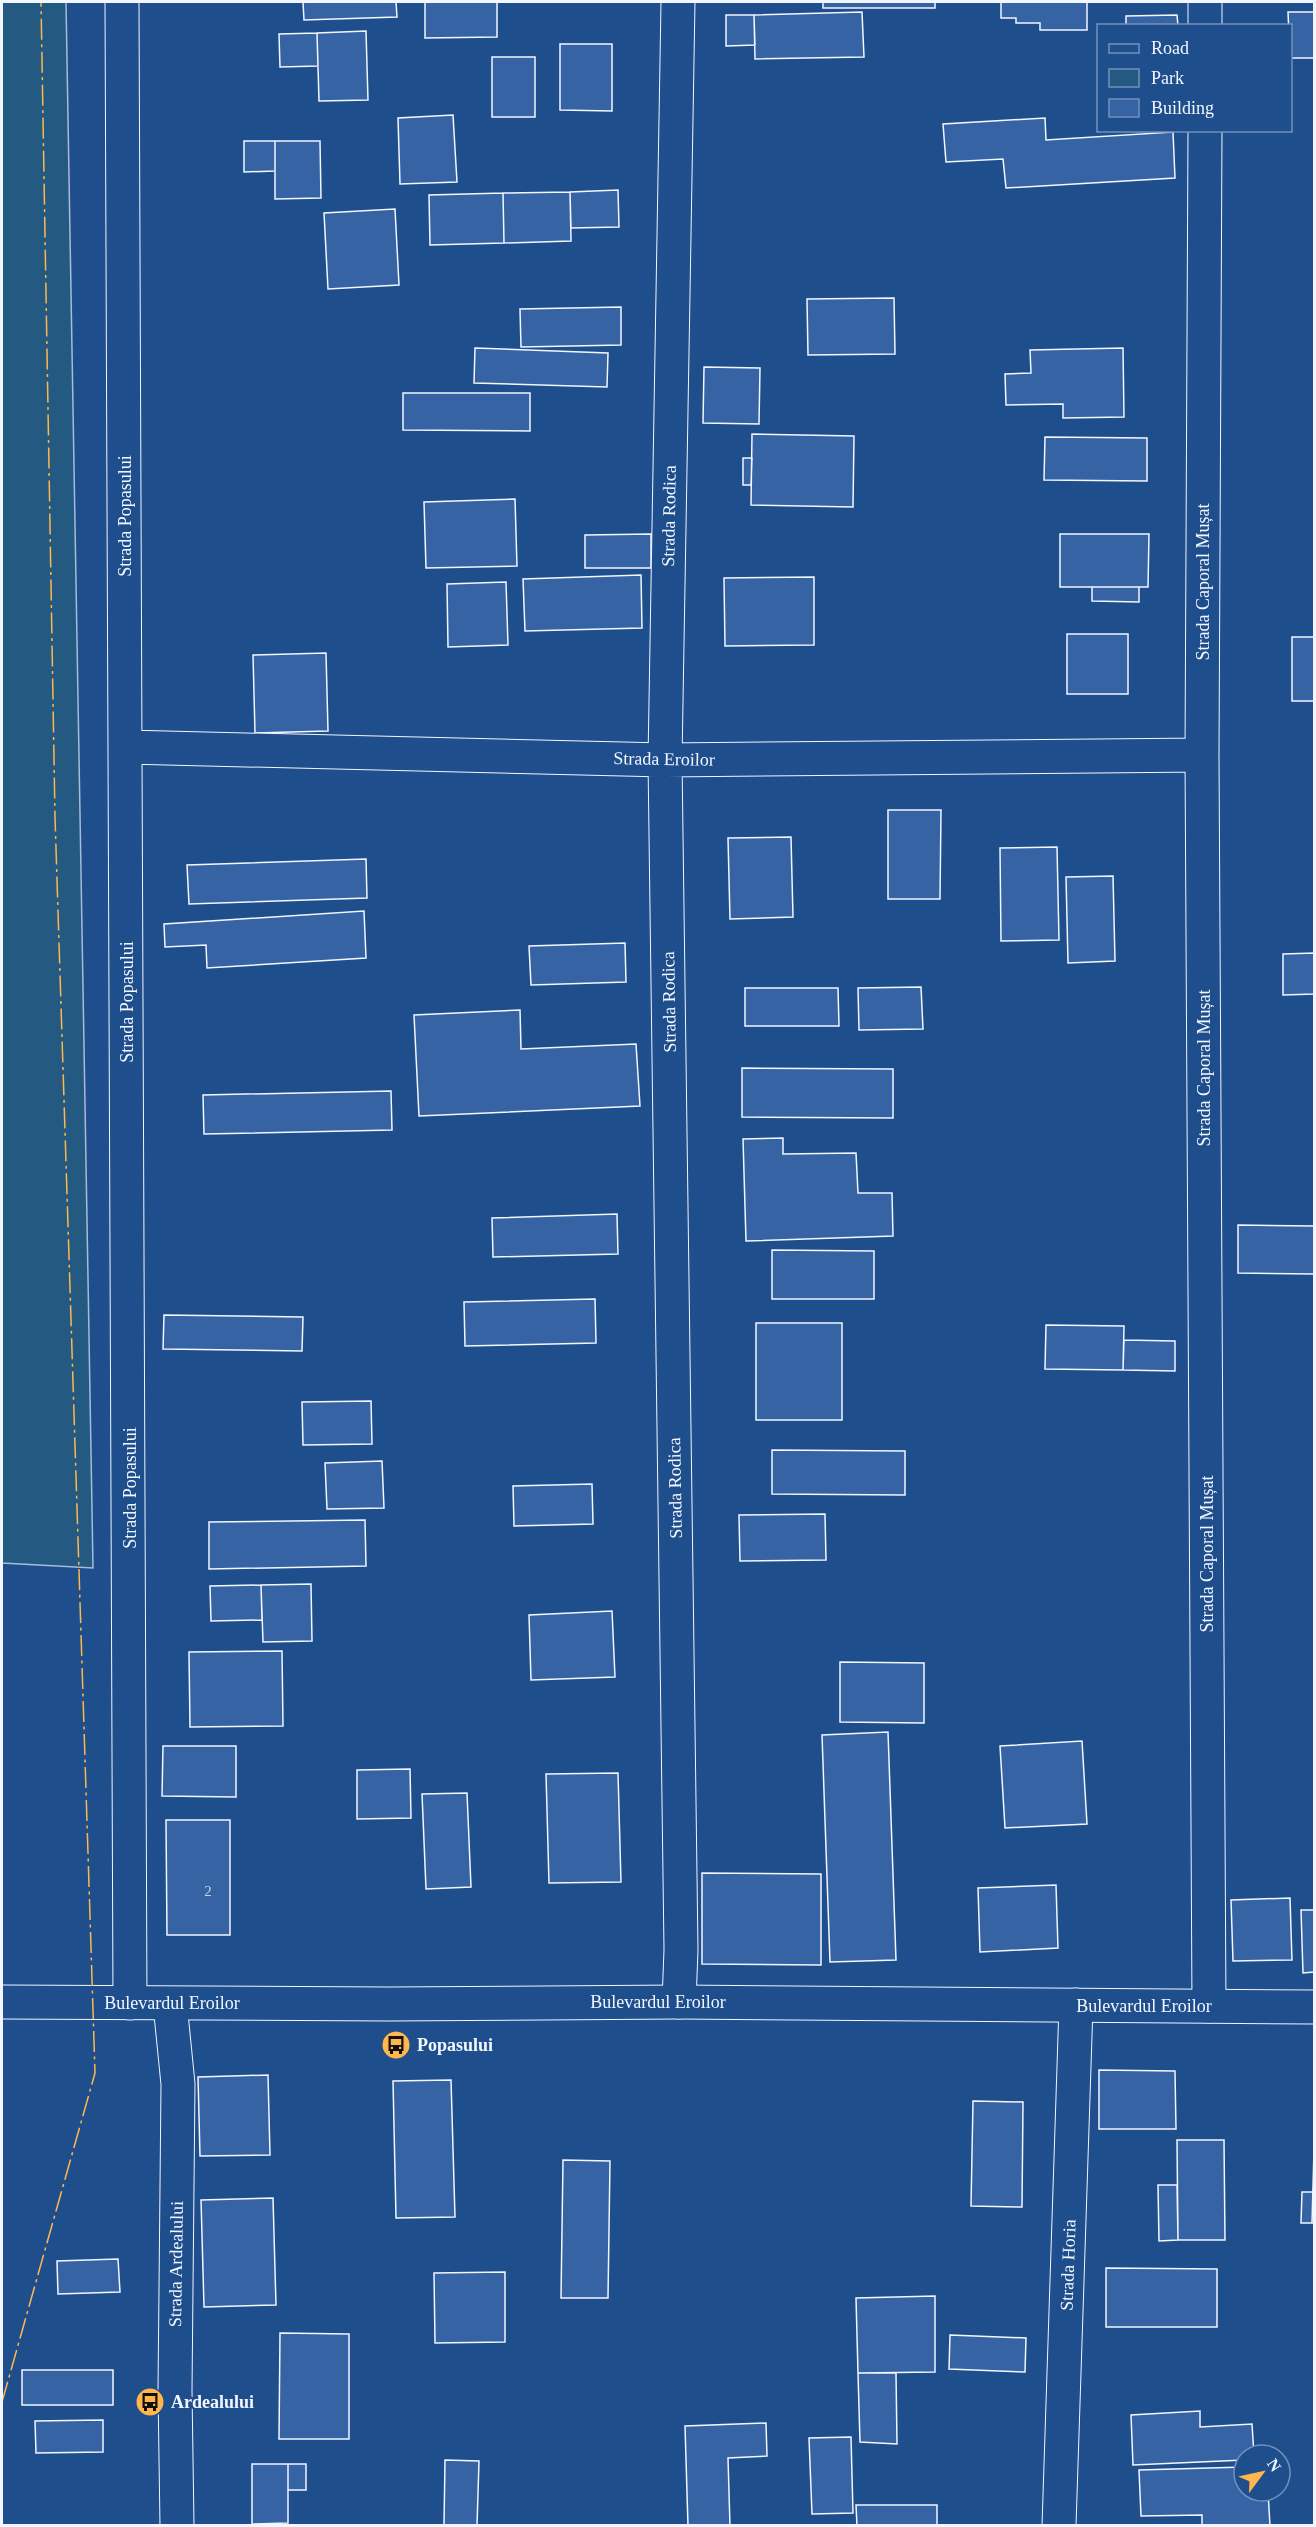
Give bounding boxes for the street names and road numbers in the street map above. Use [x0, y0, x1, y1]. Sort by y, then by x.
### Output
street label: Strada Popasului [115, 455, 135, 577]
street label: Strada Rodica [658, 465, 680, 567]
street label: Strada Caporal Mușat [1193, 504, 1213, 660]
street label: Strada Eroilor [613, 748, 715, 770]
street label: Strada Popasului [117, 941, 137, 1063]
street label: Strada Rodica [658, 951, 680, 1053]
street label: Strada Caporal Mușat [1194, 990, 1214, 1146]
street label: Strada Popasului [120, 1427, 140, 1549]
street label: Strada Rodica [664, 1437, 686, 1539]
street label: Strada Caporal Mușat [1197, 1476, 1217, 1632]
street label: Bulevardul Eroilor [590, 1992, 726, 2012]
street label: Bulevardul Eroilor [104, 1993, 240, 2013]
street label: Bulevardul Eroilor [1076, 1996, 1212, 2016]
street label: Strada Ardealului [165, 2201, 187, 2327]
street label: Strada Horia [1056, 2219, 1080, 2311]

